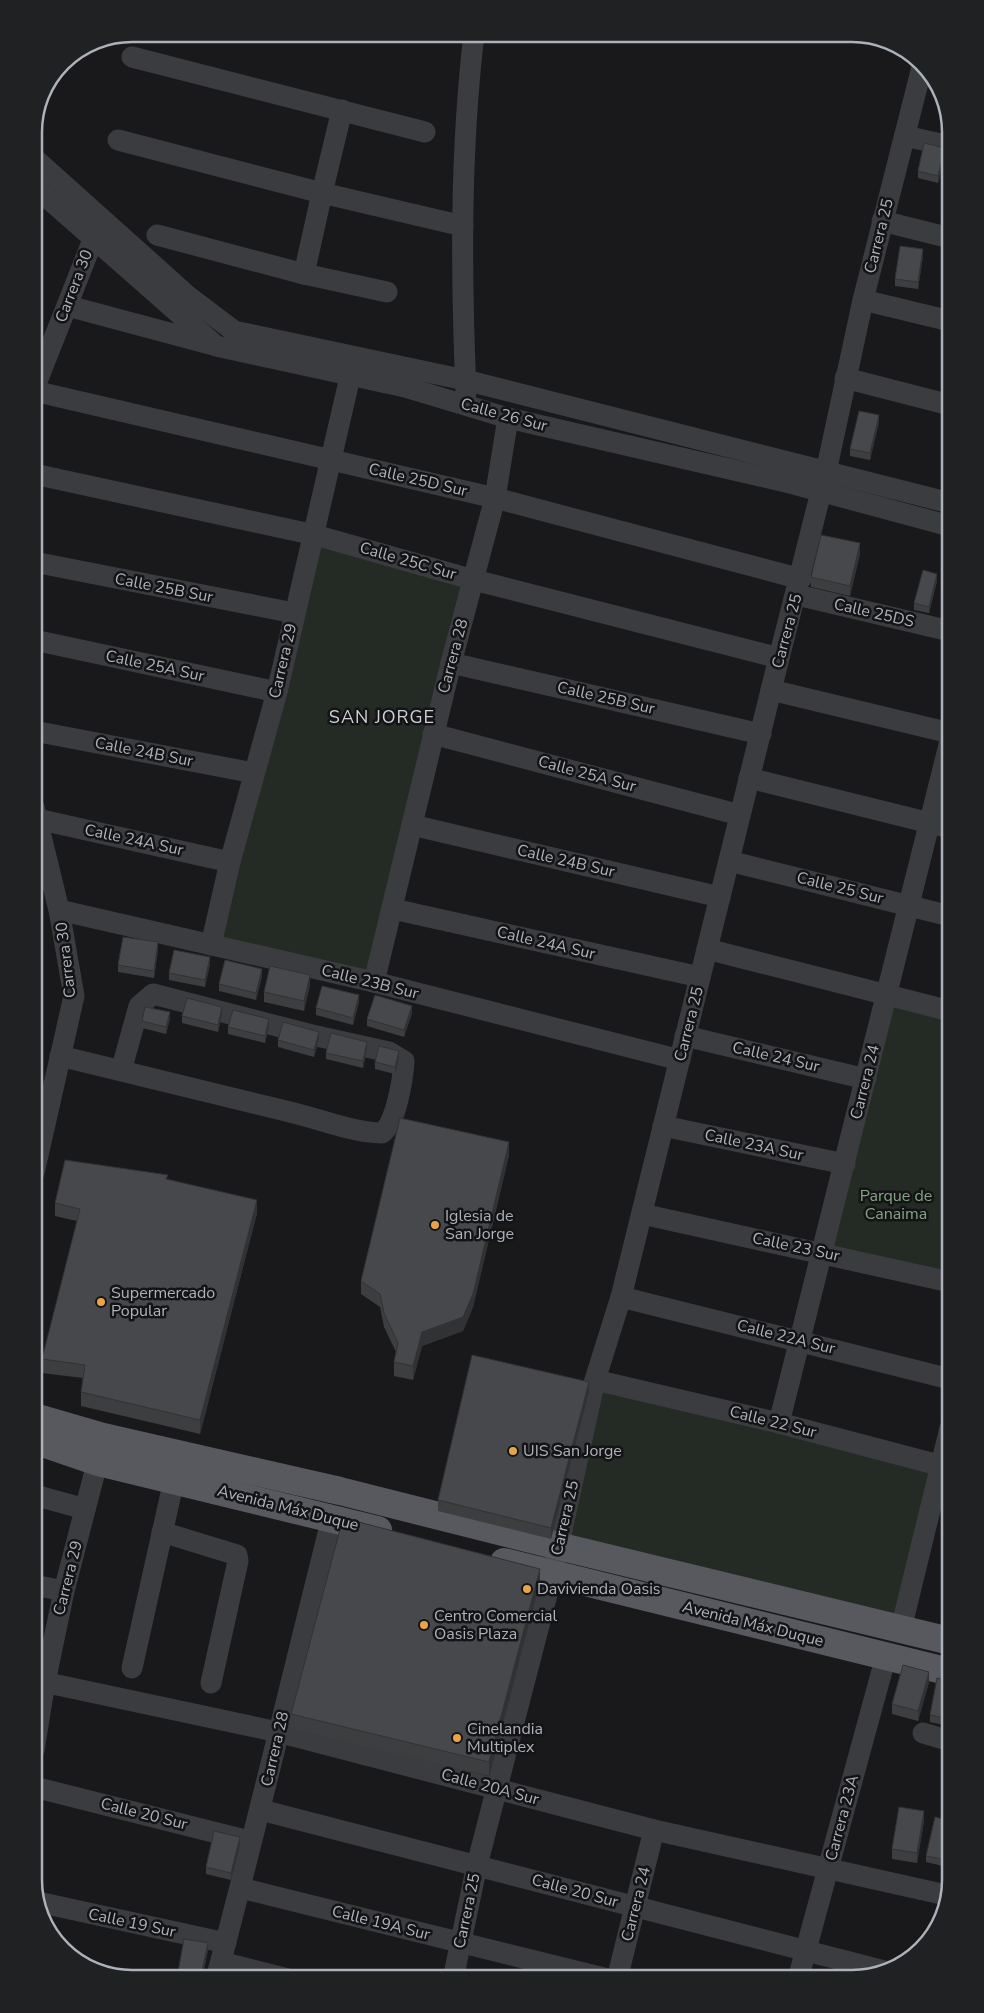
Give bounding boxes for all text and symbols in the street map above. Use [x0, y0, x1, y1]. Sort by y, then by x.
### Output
street label: Carrera 25 [859, 196, 899, 276]
street label: Carrera 30 [50, 246, 98, 326]
street label: Calle 26 Sur [458, 393, 550, 437]
street label: Calle 25D Sur [366, 458, 470, 502]
street label: Calle 25C Sur [357, 537, 459, 585]
street label: Calle 25B Sur [113, 568, 215, 608]
street label: Carrera 25 [767, 591, 807, 671]
street label: Calle 25DS [832, 593, 917, 633]
street label: Carrera 28 [433, 616, 473, 696]
street label: Carrera 29 [264, 621, 302, 701]
street label: Calle 25A Sur [104, 645, 207, 687]
street label: Calle 25B Sur [555, 676, 657, 720]
district label: SAN JORGE [329, 705, 435, 729]
street label: Calle 24B Sur [93, 732, 195, 772]
street label: Calle 25A Sur [536, 750, 639, 798]
street label: Calle 24A Sur [83, 819, 186, 861]
street label: Calle 24B Sur [515, 839, 617, 883]
street label: Calle 25 Sur [794, 867, 886, 909]
street label: Carrera 30 [50, 921, 82, 999]
street label: Calle 24A Sur [495, 921, 598, 965]
street label: Calle 23B Sur [319, 959, 421, 1005]
street label: Carrera 25 [669, 984, 709, 1064]
street label: Calle 24 Sur [730, 1036, 822, 1078]
street label: Carrera 24 [845, 1042, 885, 1122]
street label: Calle 23A Sur [703, 1124, 806, 1166]
park label: Parque de Canaima [860, 1185, 932, 1225]
place label: Iglesia de San Jorge [445, 1205, 514, 1245]
marker: Iglesia de San Jorge [429, 1219, 441, 1231]
street label: Calle 23 Sur [750, 1227, 842, 1267]
place label: Supermercado Popular [111, 1282, 215, 1322]
marker: Supermercado Popular [95, 1296, 107, 1308]
street label: Calle 22A Sur [735, 1314, 838, 1360]
street label: Calle 22 Sur [727, 1401, 819, 1443]
place label: UIS San Jorge [523, 1440, 622, 1462]
marker: UIS San Jorge [507, 1445, 519, 1457]
street label: Carrera 25 [546, 1478, 584, 1558]
street label: Avenida Máx Duque [215, 1480, 361, 1536]
street label: Carrera 29 [48, 1538, 88, 1618]
place label: Davivienda Oasis [537, 1578, 661, 1600]
marker: Davivienda Oasis [521, 1583, 533, 1595]
street label: Avenida Máx Duque [680, 1596, 826, 1652]
place label: Centro Comercial Oasis Plaza [434, 1605, 558, 1645]
marker: Centro Comercial Oasis Plaza [418, 1619, 430, 1631]
street label: Carrera 28 [256, 1709, 294, 1789]
place label: Cinelandia Multiplex [467, 1718, 543, 1758]
marker: Cinelandia Multiplex [451, 1732, 463, 1744]
street label: Calle 20A Sur [439, 1763, 542, 1811]
street label: Carrera 23A [820, 1772, 864, 1863]
street label: Calle 20 Sur [98, 1793, 190, 1835]
street label: Carrera 24 [616, 1864, 656, 1944]
street label: Calle 20 Sur [529, 1869, 621, 1913]
street label: Carrera 25 [448, 1871, 486, 1951]
street label: Calle 19A Sur [330, 1900, 433, 1946]
street label: Calle 19 Sur [86, 1903, 178, 1943]

